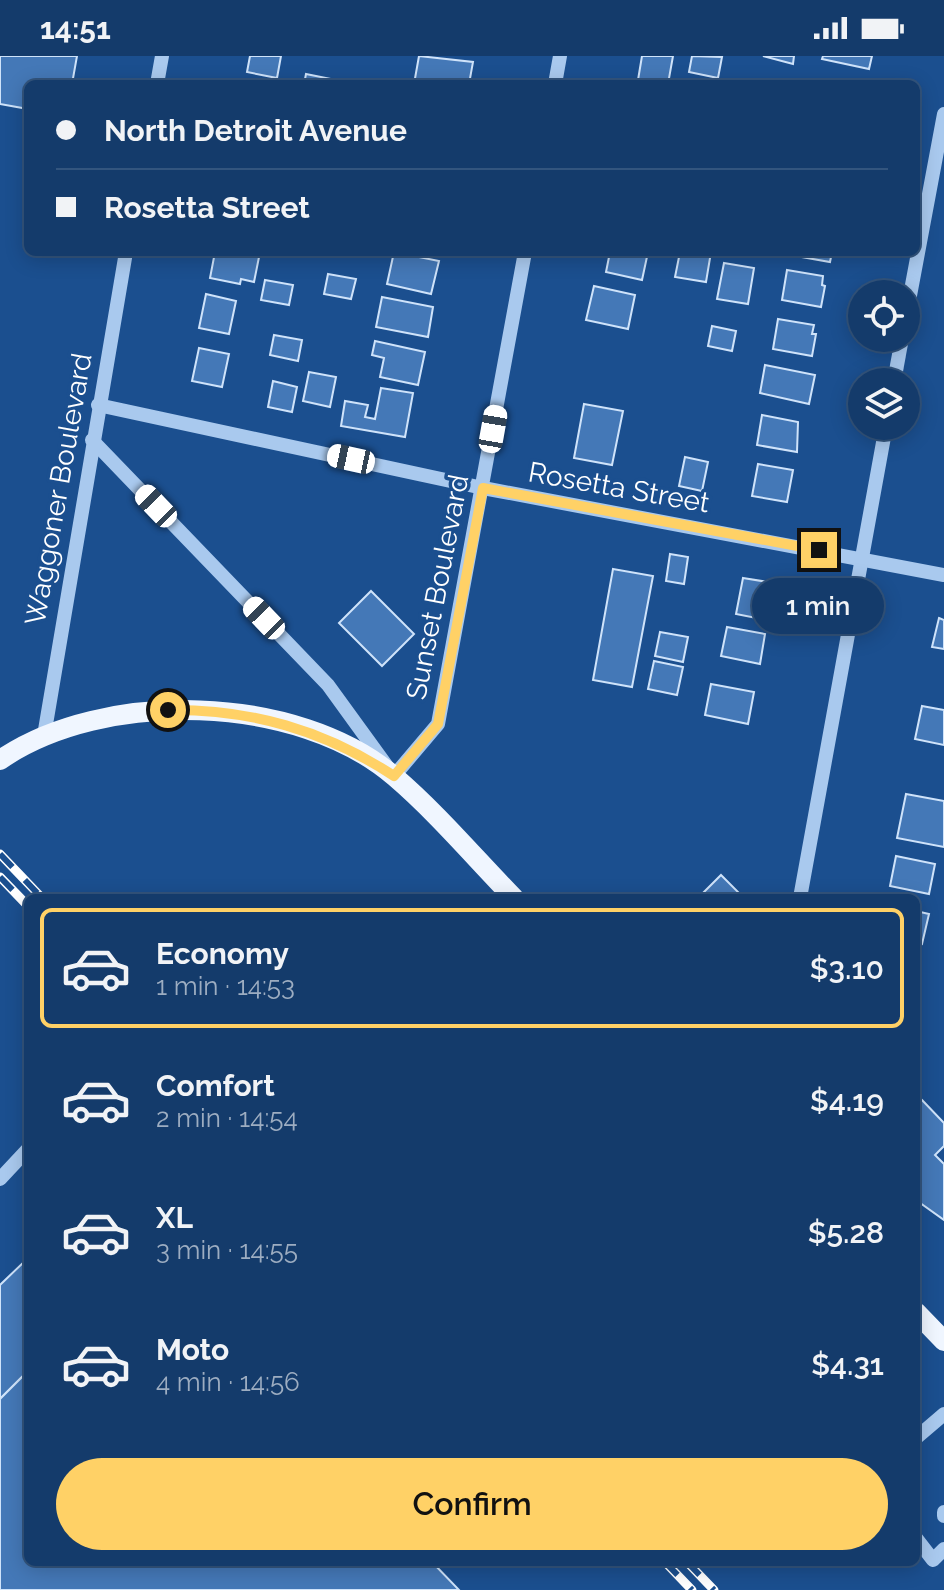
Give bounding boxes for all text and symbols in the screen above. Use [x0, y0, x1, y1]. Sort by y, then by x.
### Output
text: 14:51 [40, 11, 111, 46]
text: North Detroit Avenue [104, 113, 407, 148]
text: Rosetta Street [104, 190, 310, 225]
map controls [848, 280, 920, 440]
button: locate [848, 280, 920, 352]
street label: Waggoner Boulevard [18, 350, 99, 628]
button: layers [848, 368, 920, 440]
car [477, 403, 509, 455]
car [325, 442, 377, 476]
street label: Rosetta Street [526, 455, 713, 520]
street label: Sunset Boulevard [399, 472, 475, 702]
car [131, 480, 181, 532]
route end [801, 532, 837, 568]
callout: 1 min [753, 578, 885, 634]
text: 1 min [786, 591, 850, 621]
car [239, 592, 289, 644]
route start [150, 692, 186, 728]
icon: car [60, 932, 132, 1004]
text: Economy [156, 936, 289, 971]
text: $3.10 [810, 951, 884, 986]
text: 1 min · 14:53 [156, 971, 295, 1001]
icon: car [60, 1064, 132, 1136]
text: Comfort [156, 1068, 275, 1103]
text: $4.19 [810, 1083, 884, 1118]
text: 2 min · 14:54 [156, 1103, 298, 1133]
icon: car [60, 1196, 132, 1268]
text: XL [156, 1200, 193, 1235]
text: $5.28 [808, 1215, 884, 1250]
text: 3 min · 14:55 [156, 1235, 298, 1265]
icon: car [60, 1328, 132, 1400]
text: Moto [156, 1332, 229, 1367]
text: $4.31 [811, 1347, 884, 1382]
text: 4 min · 14:56 [156, 1367, 300, 1397]
button: Confirm [56, 1458, 888, 1550]

